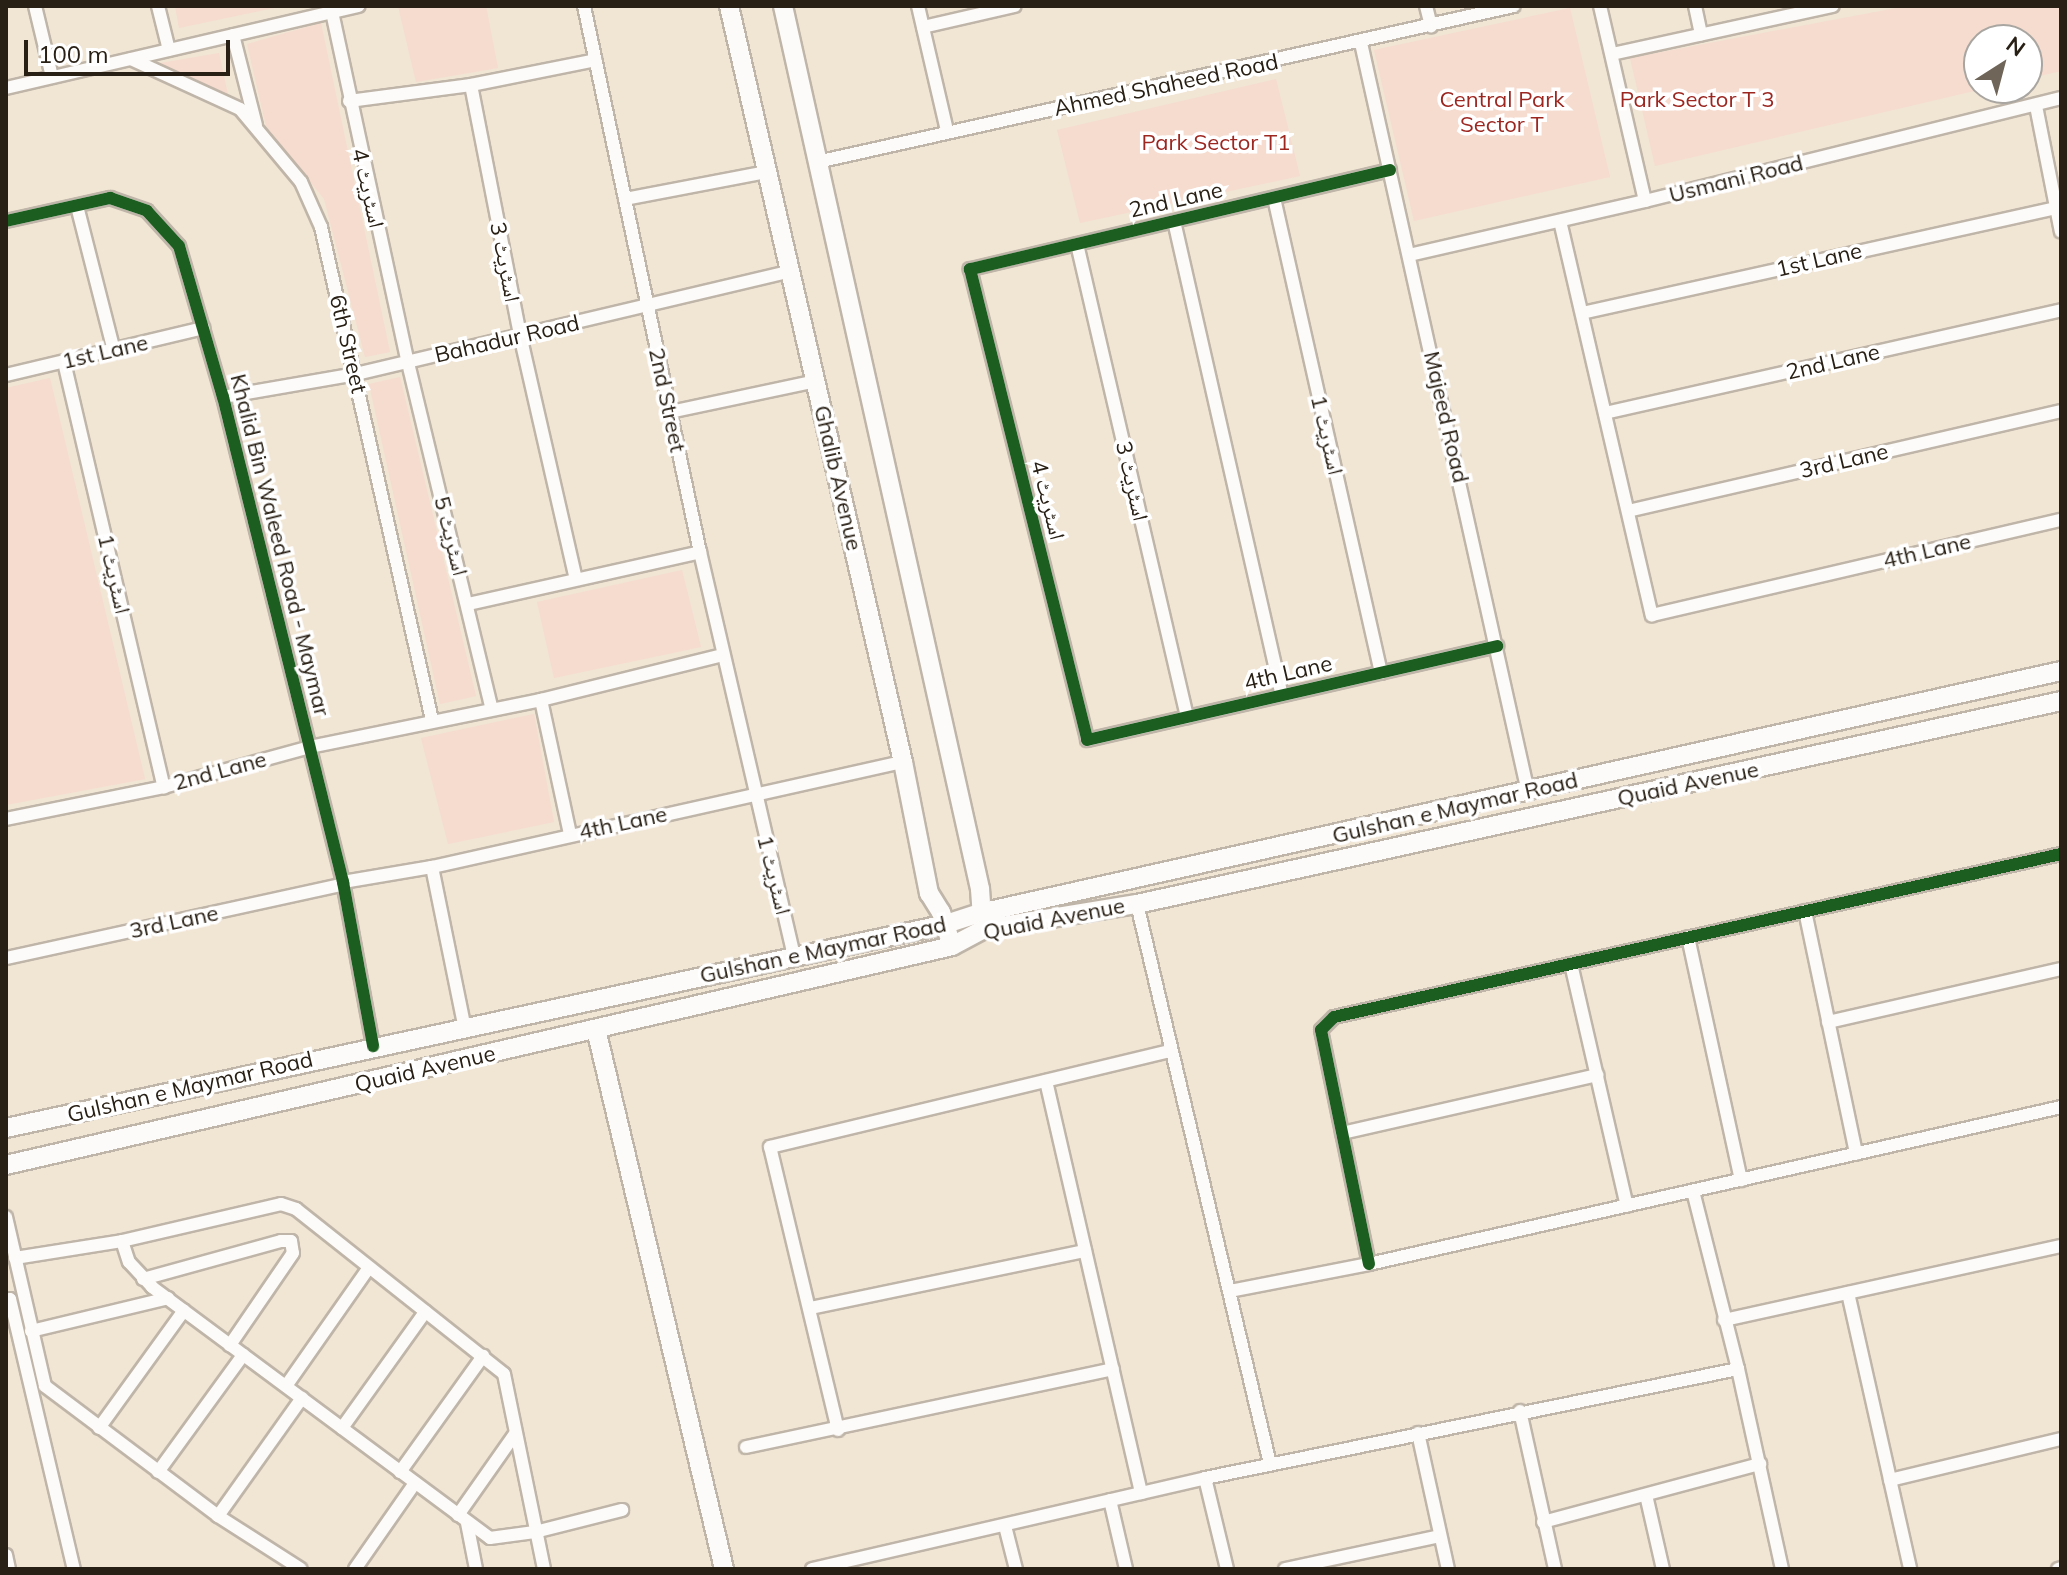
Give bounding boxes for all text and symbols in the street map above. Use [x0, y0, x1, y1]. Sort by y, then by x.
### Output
scale bar [28, 24, 234, 74]
north arrow [1963, 24, 2043, 104]
text: N [2001, 30, 2031, 62]
text: 100 m [38, 39, 109, 69]
street label: Ahmed Shaheed Road [1051, 48, 1281, 122]
park label: Central Park Sector T [1439, 86, 1565, 138]
park label: Park Sector T 3 [1620, 87, 1774, 113]
park label: Park Sector T1 [1142, 130, 1290, 156]
street label: اسٹریٹ 4 [346, 146, 390, 230]
street label: Usmani Road [1666, 150, 1806, 208]
street label: 2nd Lane [1127, 176, 1225, 224]
street label: اسٹریٹ 3 [484, 220, 526, 304]
street label: 1st Lane [1773, 237, 1865, 283]
street label: 6th Street [324, 292, 372, 396]
street label: Bahadur Road [432, 310, 582, 368]
street label: 1st Lane [59, 329, 151, 375]
street label: 2nd Lane [1784, 338, 1882, 386]
street label: 2nd Street [643, 345, 691, 455]
street label: Majeed Road [1418, 349, 1474, 485]
street label: Khalid Bin Waleed Road - Maymar [225, 371, 335, 719]
street label: اسٹریٹ 1 [1305, 393, 1349, 477]
street label: Ghalib Avenue [808, 403, 868, 553]
street label: 3rd Lane [1797, 438, 1891, 484]
street label: اسٹریٹ 3 [1110, 439, 1154, 523]
street label: اسٹریٹ 4 [1025, 458, 1071, 542]
street label: اسٹریٹ 5 [428, 494, 474, 578]
street label: 4th Lane [1880, 528, 1974, 574]
street label: اسٹریٹ 1 [92, 532, 136, 616]
street label: 4th Lane [1241, 650, 1335, 696]
street label: 2nd Lane [171, 746, 269, 796]
street label: Quaid Avenue [1615, 756, 1761, 812]
street label: Gulshan e Maymar Road [1330, 767, 1580, 849]
street label: 4th Lane [576, 801, 670, 845]
street label: اسٹریٹ 1 [751, 833, 797, 917]
street label: Quaid Avenue [981, 892, 1127, 946]
street label: 3rd Lane [127, 900, 221, 944]
street label: Gulshan e Maymar Road [697, 911, 949, 989]
street label: Quaid Avenue [352, 1040, 498, 1098]
street label: Gulshan e Maymar Road [65, 1046, 315, 1128]

